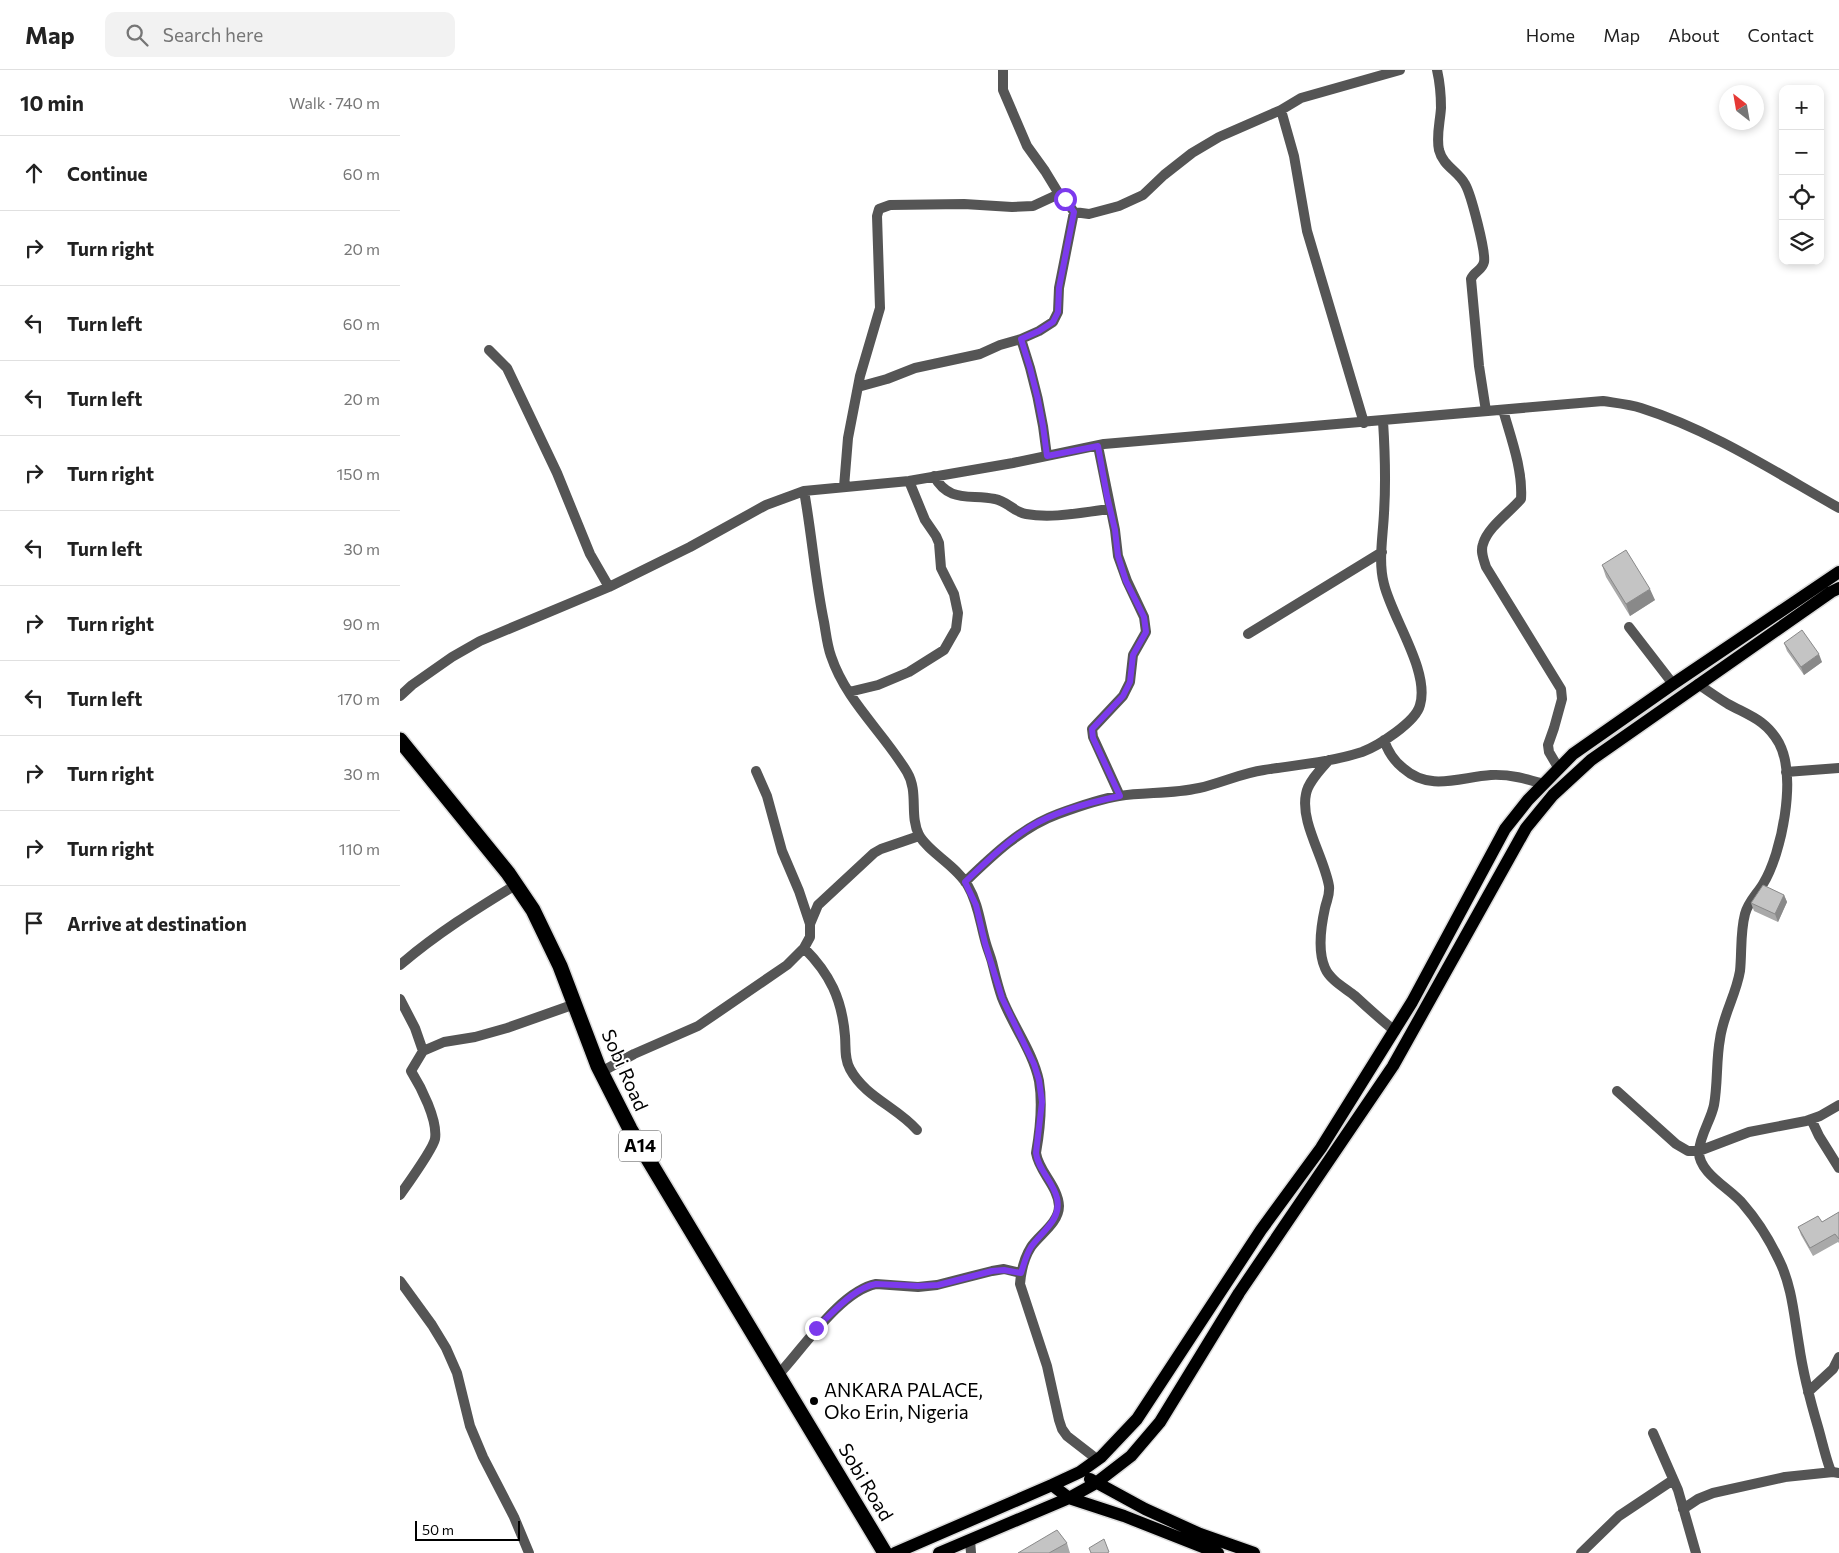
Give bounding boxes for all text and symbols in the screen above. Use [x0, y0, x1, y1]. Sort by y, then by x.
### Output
search box [105, 12, 455, 57]
text: Map [25, 20, 75, 49]
icon: search [123, 21, 151, 49]
text: Search here [163, 23, 263, 46]
text: Home [1526, 24, 1575, 46]
text: Map [1603, 24, 1640, 46]
text: About [1668, 24, 1720, 46]
text: Contact [1748, 24, 1814, 46]
north arrow [1719, 85, 1764, 130]
map controls [1779, 85, 1824, 265]
button: + [1779, 85, 1824, 130]
text: 10 min [20, 90, 84, 115]
text: Walk · 740 m [289, 93, 380, 112]
button: − [1779, 130, 1824, 175]
icon: ahead [20, 159, 48, 187]
text: Continue [67, 162, 147, 185]
text: 60 m [343, 164, 380, 183]
button: locate [1779, 175, 1824, 220]
route start [1054, 188, 1077, 211]
button: layers [1779, 220, 1824, 265]
icon: right [20, 234, 48, 262]
text: Turn right [67, 237, 154, 260]
text: 20 m [344, 239, 380, 258]
icon: left [20, 309, 48, 337]
text: Turn left [67, 312, 142, 335]
text: 60 m [343, 314, 380, 333]
icon: left [20, 384, 48, 412]
text: Turn left [67, 387, 142, 410]
text: 20 m [344, 389, 380, 408]
icon: right [20, 459, 48, 487]
text: Turn right [67, 462, 154, 485]
text: 150 m [337, 464, 380, 483]
icon: left [20, 534, 48, 562]
text: Turn left [67, 537, 142, 560]
text: 30 m [343, 539, 380, 558]
icon: right [20, 609, 48, 637]
text: Turn right [67, 612, 154, 635]
text: 90 m [343, 614, 380, 633]
icon: left [20, 684, 48, 712]
text: Turn left [67, 687, 142, 710]
text: 170 m [337, 689, 380, 708]
icon: right [20, 759, 48, 787]
text: Turn right [67, 762, 154, 785]
text: 30 m [343, 764, 380, 783]
icon: right [20, 834, 48, 862]
text: Turn right [67, 837, 154, 860]
text: 110 m [339, 839, 380, 858]
icon: arrive [20, 909, 48, 937]
text: Arrive at destination [67, 912, 247, 935]
street label: Sobi Road [597, 1026, 654, 1114]
road number: A14 [619, 1130, 661, 1162]
route end [805, 1317, 828, 1340]
place label: ANKARA PALACE, Oko Erin, Nigeria [824, 1378, 983, 1423]
marker: ANKARA PALACE, Oko Erin, Nigeria [808, 1395, 820, 1407]
street label: Sobi Road [834, 1439, 899, 1525]
scale bar [415, 1518, 520, 1541]
text: 50 m [422, 1521, 454, 1538]

